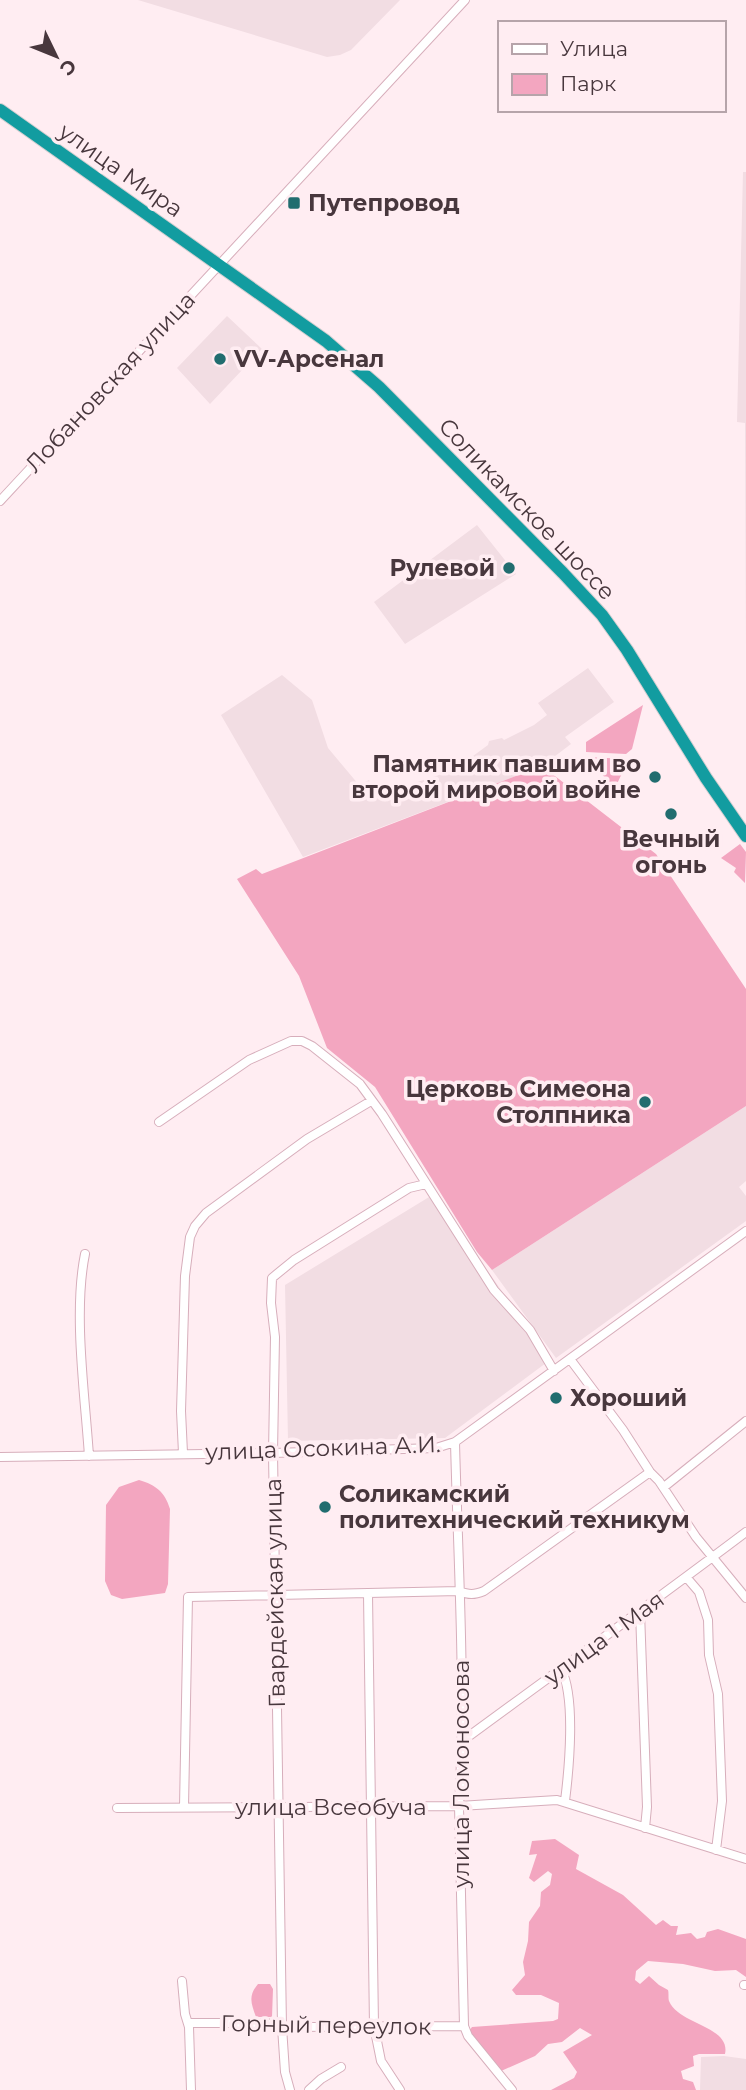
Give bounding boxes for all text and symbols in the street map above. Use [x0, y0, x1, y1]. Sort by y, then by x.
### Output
north arrow [21, 21, 91, 91]
legend [498, 21, 725, 112]
text: Улица [560, 36, 628, 61]
text: С [55, 54, 81, 80]
text: Парк [560, 71, 616, 96]
street label: улица Мира [53, 116, 188, 223]
place label: Путепровод [308, 189, 460, 217]
marker: Путепровод [286, 195, 302, 211]
street label: Лобановская улица [19, 286, 201, 478]
place label: VV-Арсенал [233, 345, 384, 373]
marker: VV-Арсенал [212, 351, 228, 367]
street label: Соликамское шоссе [433, 412, 621, 606]
place label: Рулевой [389, 554, 495, 582]
marker: Рулевой [501, 560, 517, 576]
place label: Памятник павшим во второй мировой войне [351, 750, 641, 804]
marker: Памятник павшим во второй мировой войне [647, 769, 663, 785]
marker: Вечный огонь [663, 806, 679, 822]
place label: Вечный огонь [622, 825, 720, 879]
place label: Церковь Симеона Столпника [405, 1075, 631, 1129]
marker: Церковь Симеона Столпника [637, 1094, 653, 1110]
place label: Хороший [570, 1384, 687, 1412]
marker: Хороший [548, 1390, 564, 1406]
street label: улица Осокина А.И. [204, 1430, 441, 1466]
street label: Гвардейская улица [259, 1478, 291, 1708]
place label: Соликамский политехнический техникум [339, 1480, 690, 1534]
marker: Соликамский политехнический техникум [317, 1499, 333, 1515]
street label: улица 1 Мая [538, 1585, 670, 1692]
street label: улица Ломоносова [447, 1660, 475, 1889]
street label: улица Всеобуча [234, 1793, 427, 1821]
street label: Горный переулок [220, 2009, 432, 2041]

